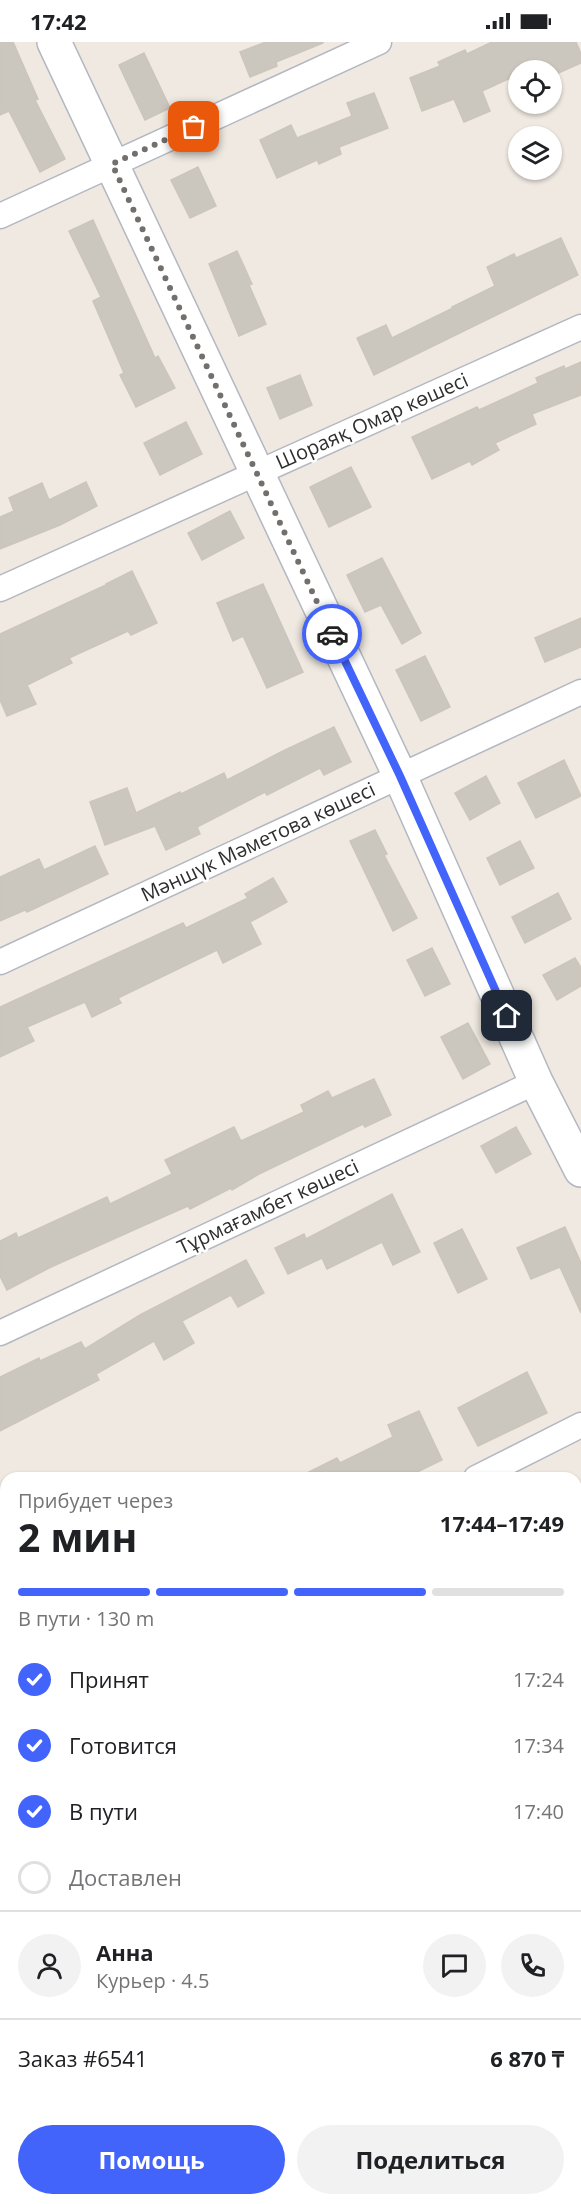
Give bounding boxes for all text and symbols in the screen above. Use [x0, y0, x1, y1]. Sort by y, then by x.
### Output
text: 17:42 [30, 6, 87, 36]
map controls [508, 60, 562, 180]
button: locate [508, 60, 562, 114]
pin [168, 101, 219, 152]
icon: bag [177, 110, 210, 143]
button: layers [508, 126, 562, 180]
street label: Шораяқ Омар көшесі [271, 366, 472, 475]
courier [302, 604, 362, 664]
icon: car [316, 618, 349, 651]
street label: Мәншүк Мәметова көшесі [136, 775, 379, 908]
pin [481, 990, 532, 1041]
icon: home [490, 999, 523, 1032]
street label: Тұрмағамбет көшесі [173, 1153, 363, 1260]
text: Прибудет через [18, 1487, 173, 1514]
text: 17:44–17:49 [440, 1508, 564, 1538]
text: 2 мин [18, 1510, 137, 1563]
text: В пути · 130 m [18, 1605, 154, 1632]
icon: check [18, 1663, 51, 1696]
text: Принят [69, 1664, 149, 1694]
text: 17:24 [513, 1666, 564, 1693]
icon: check [18, 1729, 51, 1762]
text: Готовится [69, 1730, 177, 1760]
text: 17:34 [513, 1732, 564, 1759]
icon: check [18, 1795, 51, 1828]
text: В пути [69, 1796, 138, 1826]
text: 17:40 [513, 1798, 564, 1825]
text: Доставлен [69, 1862, 182, 1892]
button: person [18, 1934, 81, 1997]
button: chat [423, 1934, 486, 1997]
button: phone [501, 1934, 564, 1997]
text: Анна [96, 1937, 154, 1967]
text: Курьер · 4.5 [96, 1967, 210, 1994]
text: Заказ #6541 [18, 2043, 148, 2073]
text: 6 870 ₸ [490, 2043, 564, 2073]
button: Помощь [18, 2125, 285, 2194]
button: Поделиться [297, 2125, 564, 2194]

